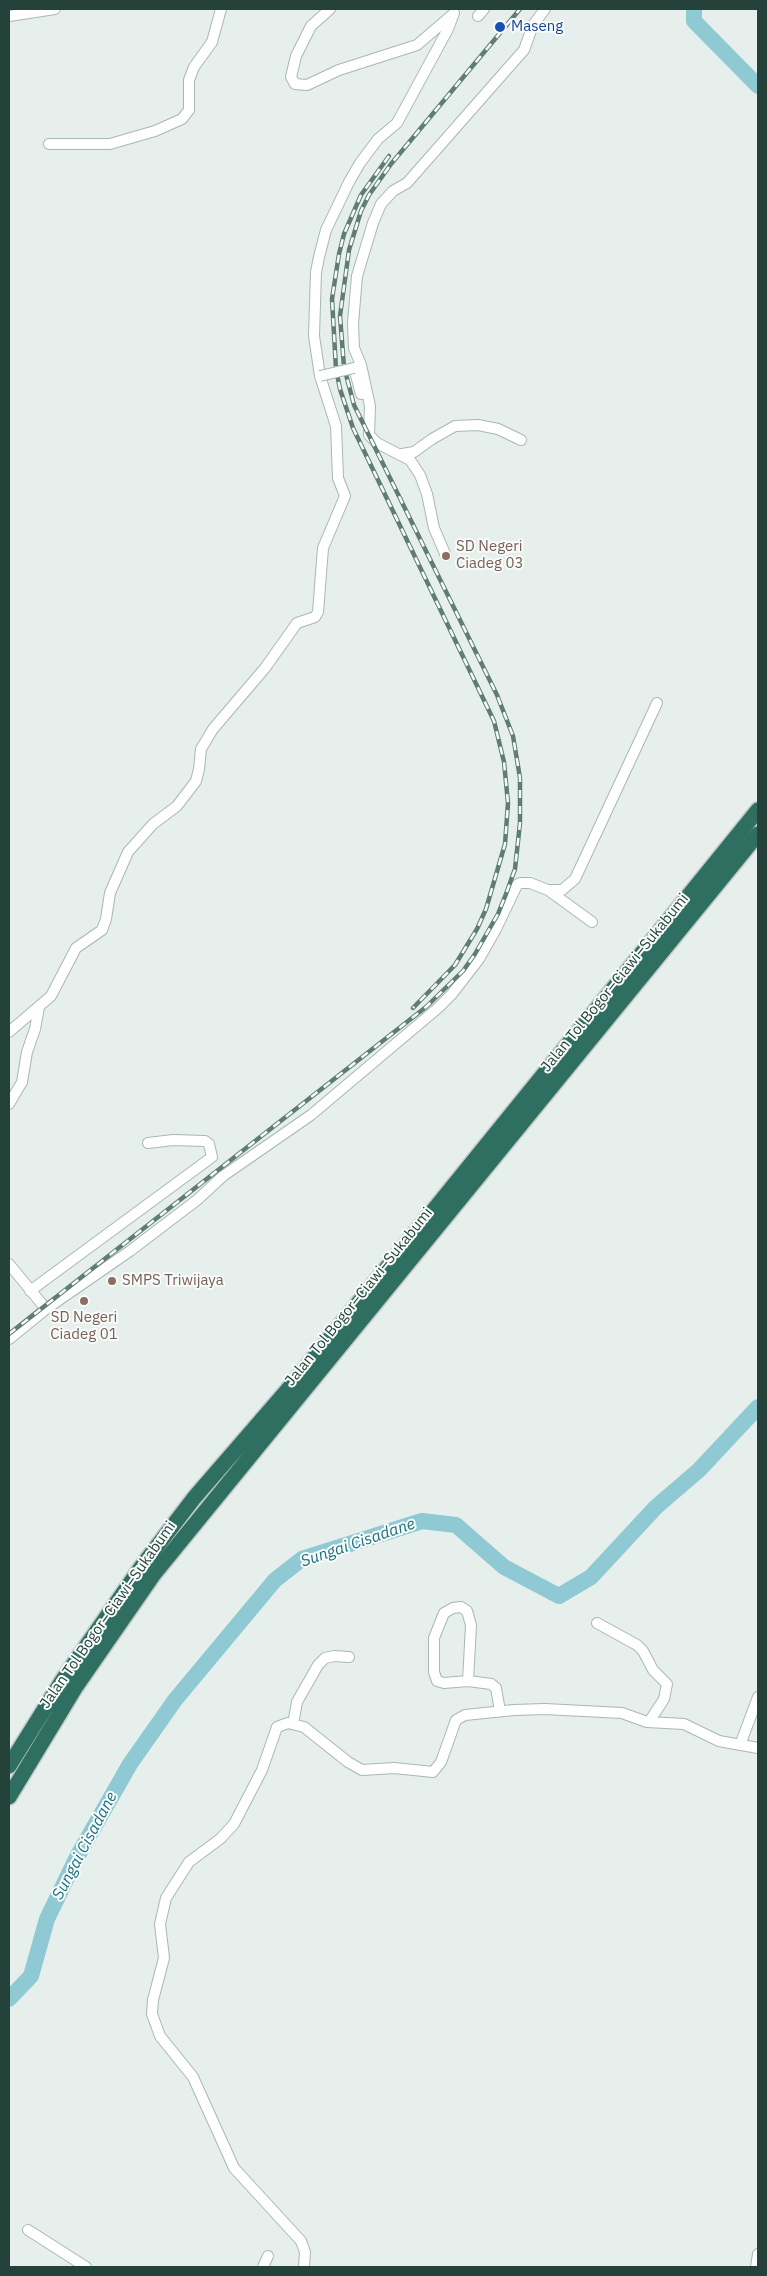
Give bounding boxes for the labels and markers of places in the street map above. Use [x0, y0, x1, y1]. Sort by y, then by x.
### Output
place label: Maseng [511, 18, 563, 36]
marker: Maseng [493, 20, 507, 34]
place label: SD Negeri Ciadeg 03 [456, 538, 523, 573]
marker: SD Negeri Ciadeg 03 [440, 550, 452, 562]
place label: SMPS Triwijaya [122, 1272, 224, 1290]
marker: SMPS Triwijaya [106, 1275, 118, 1287]
marker: SD Negeri Ciadeg 01 [78, 1295, 90, 1307]
place label: SD Negeri Ciadeg 01 [50, 1309, 118, 1344]

